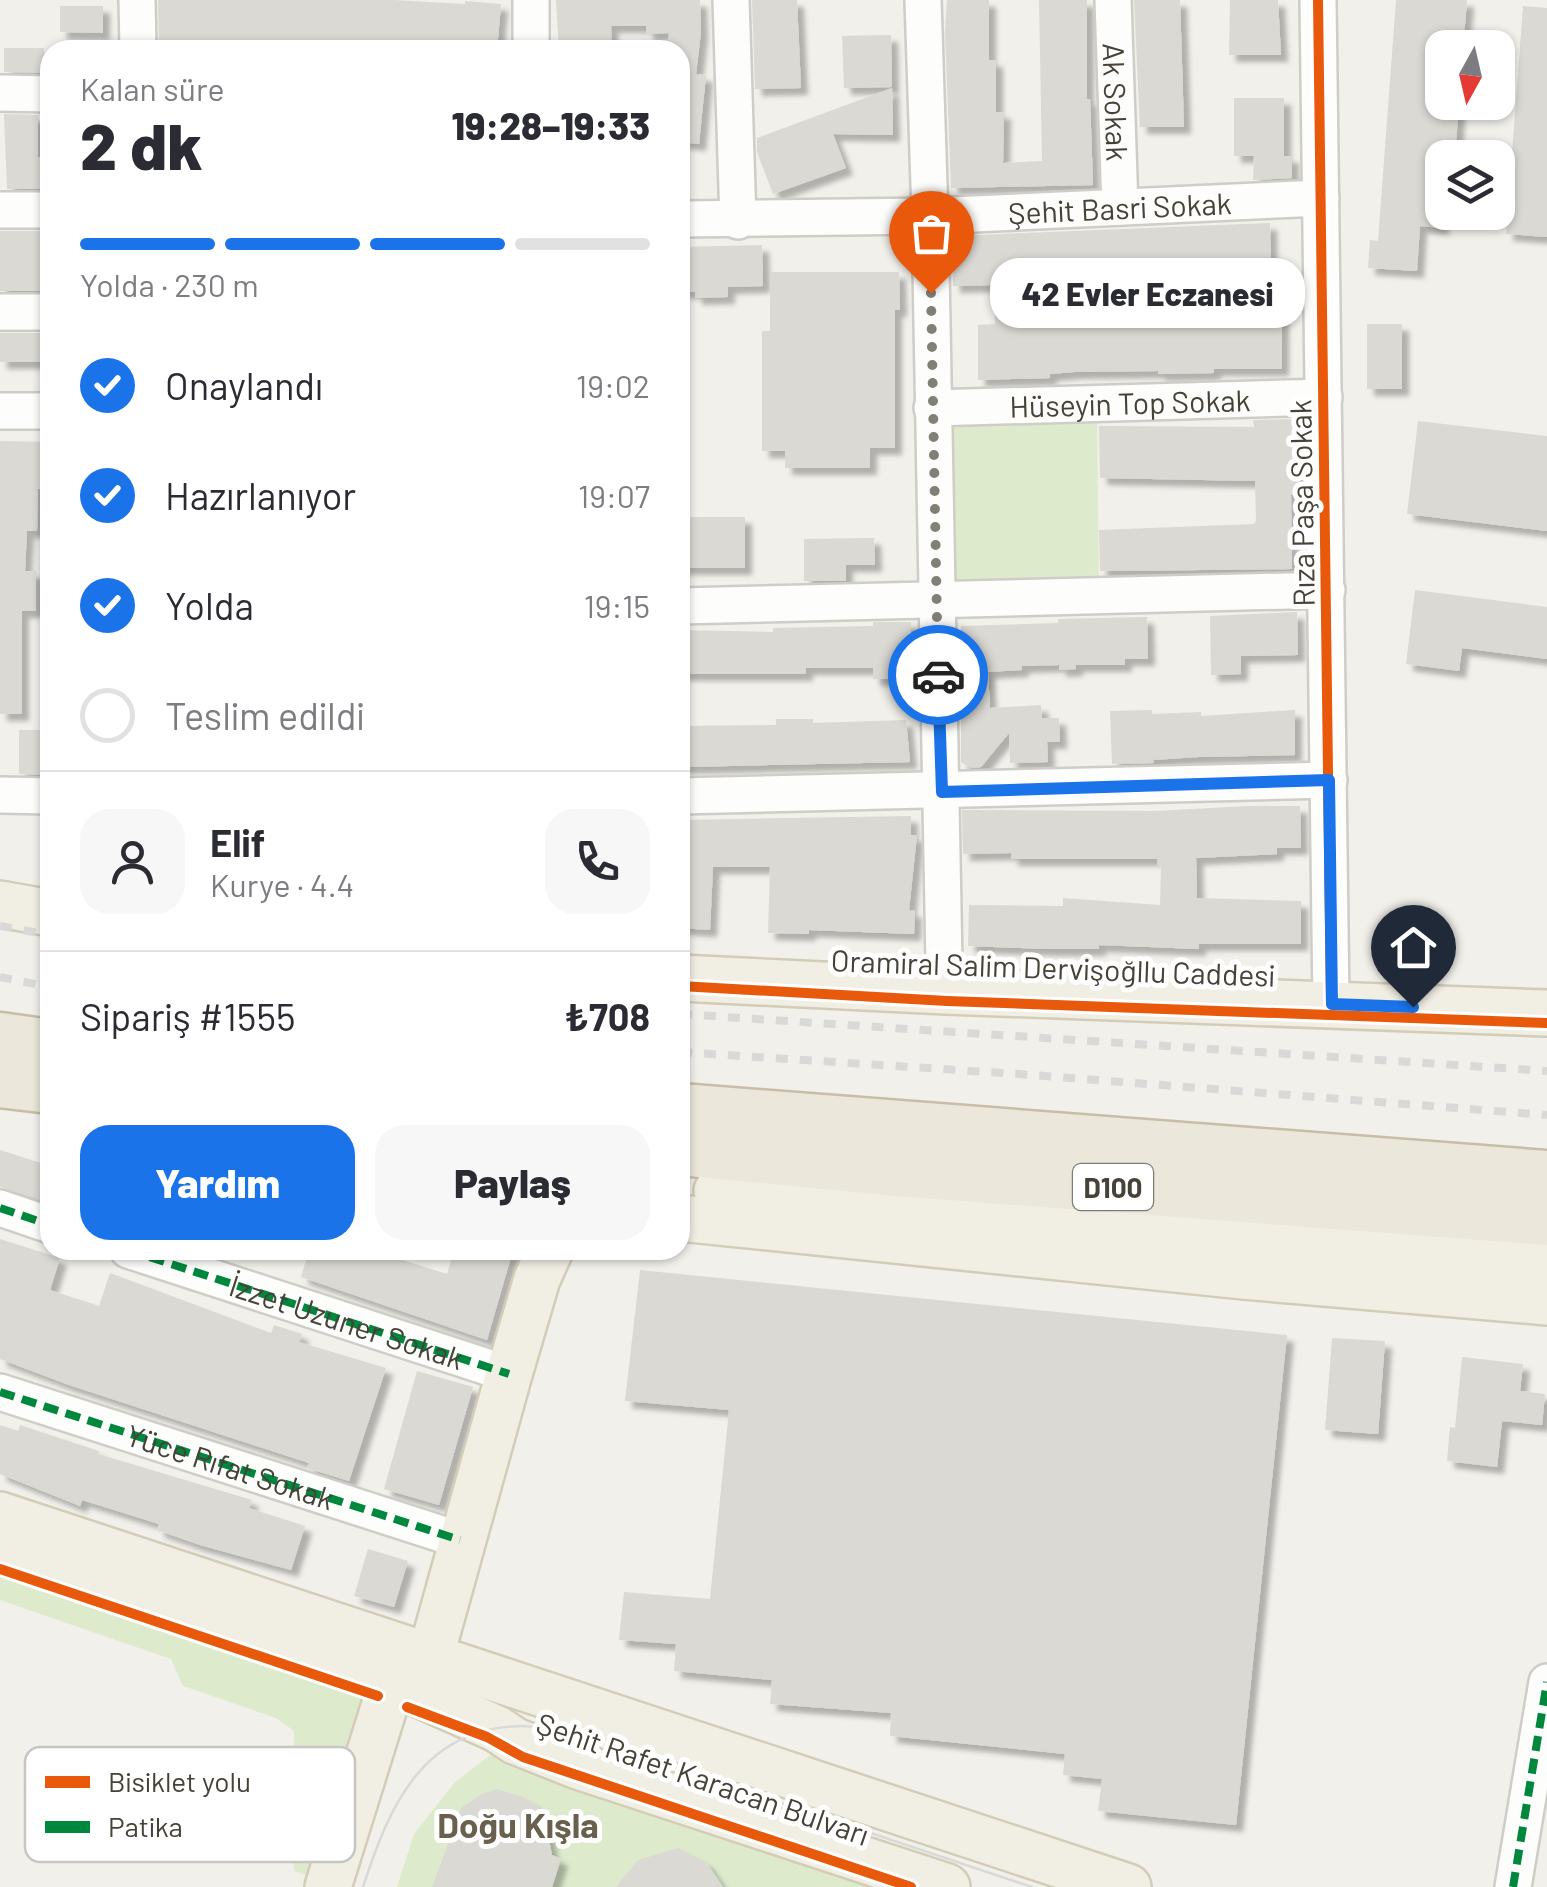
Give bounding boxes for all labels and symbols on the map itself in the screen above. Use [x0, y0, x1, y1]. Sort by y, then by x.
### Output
north arrow [1425, 30, 1515, 120]
street label: Ak Sokak [1096, 42, 1136, 162]
street label: Şehit Basri Sokak [1007, 184, 1232, 230]
pin [889, 191, 974, 294]
callout: 42 Evler Eczanesi [991, 258, 1306, 328]
street label: Hüseyin Top Sokak [1009, 381, 1251, 424]
street label: Rıza Paşa Sokak [1281, 399, 1321, 607]
courier [888, 625, 988, 725]
pin [1371, 905, 1456, 1008]
street label: Oramiral Salim Dervişoğllu Caddesi [830, 941, 1276, 993]
road number: D100 [1073, 1164, 1153, 1210]
street label: İzzet Uzuner Sokak [225, 1266, 468, 1376]
street label: Yüce Rıfat Sokak [122, 1416, 339, 1516]
street label: Şehit Rafet Karacan Bulvarı [532, 1704, 874, 1852]
legend [25, 1747, 355, 1862]
text: Bisiklet yolu [108, 1764, 251, 1798]
district label: Doğu Kışla [437, 1803, 599, 1845]
text: Patika [108, 1809, 183, 1843]

